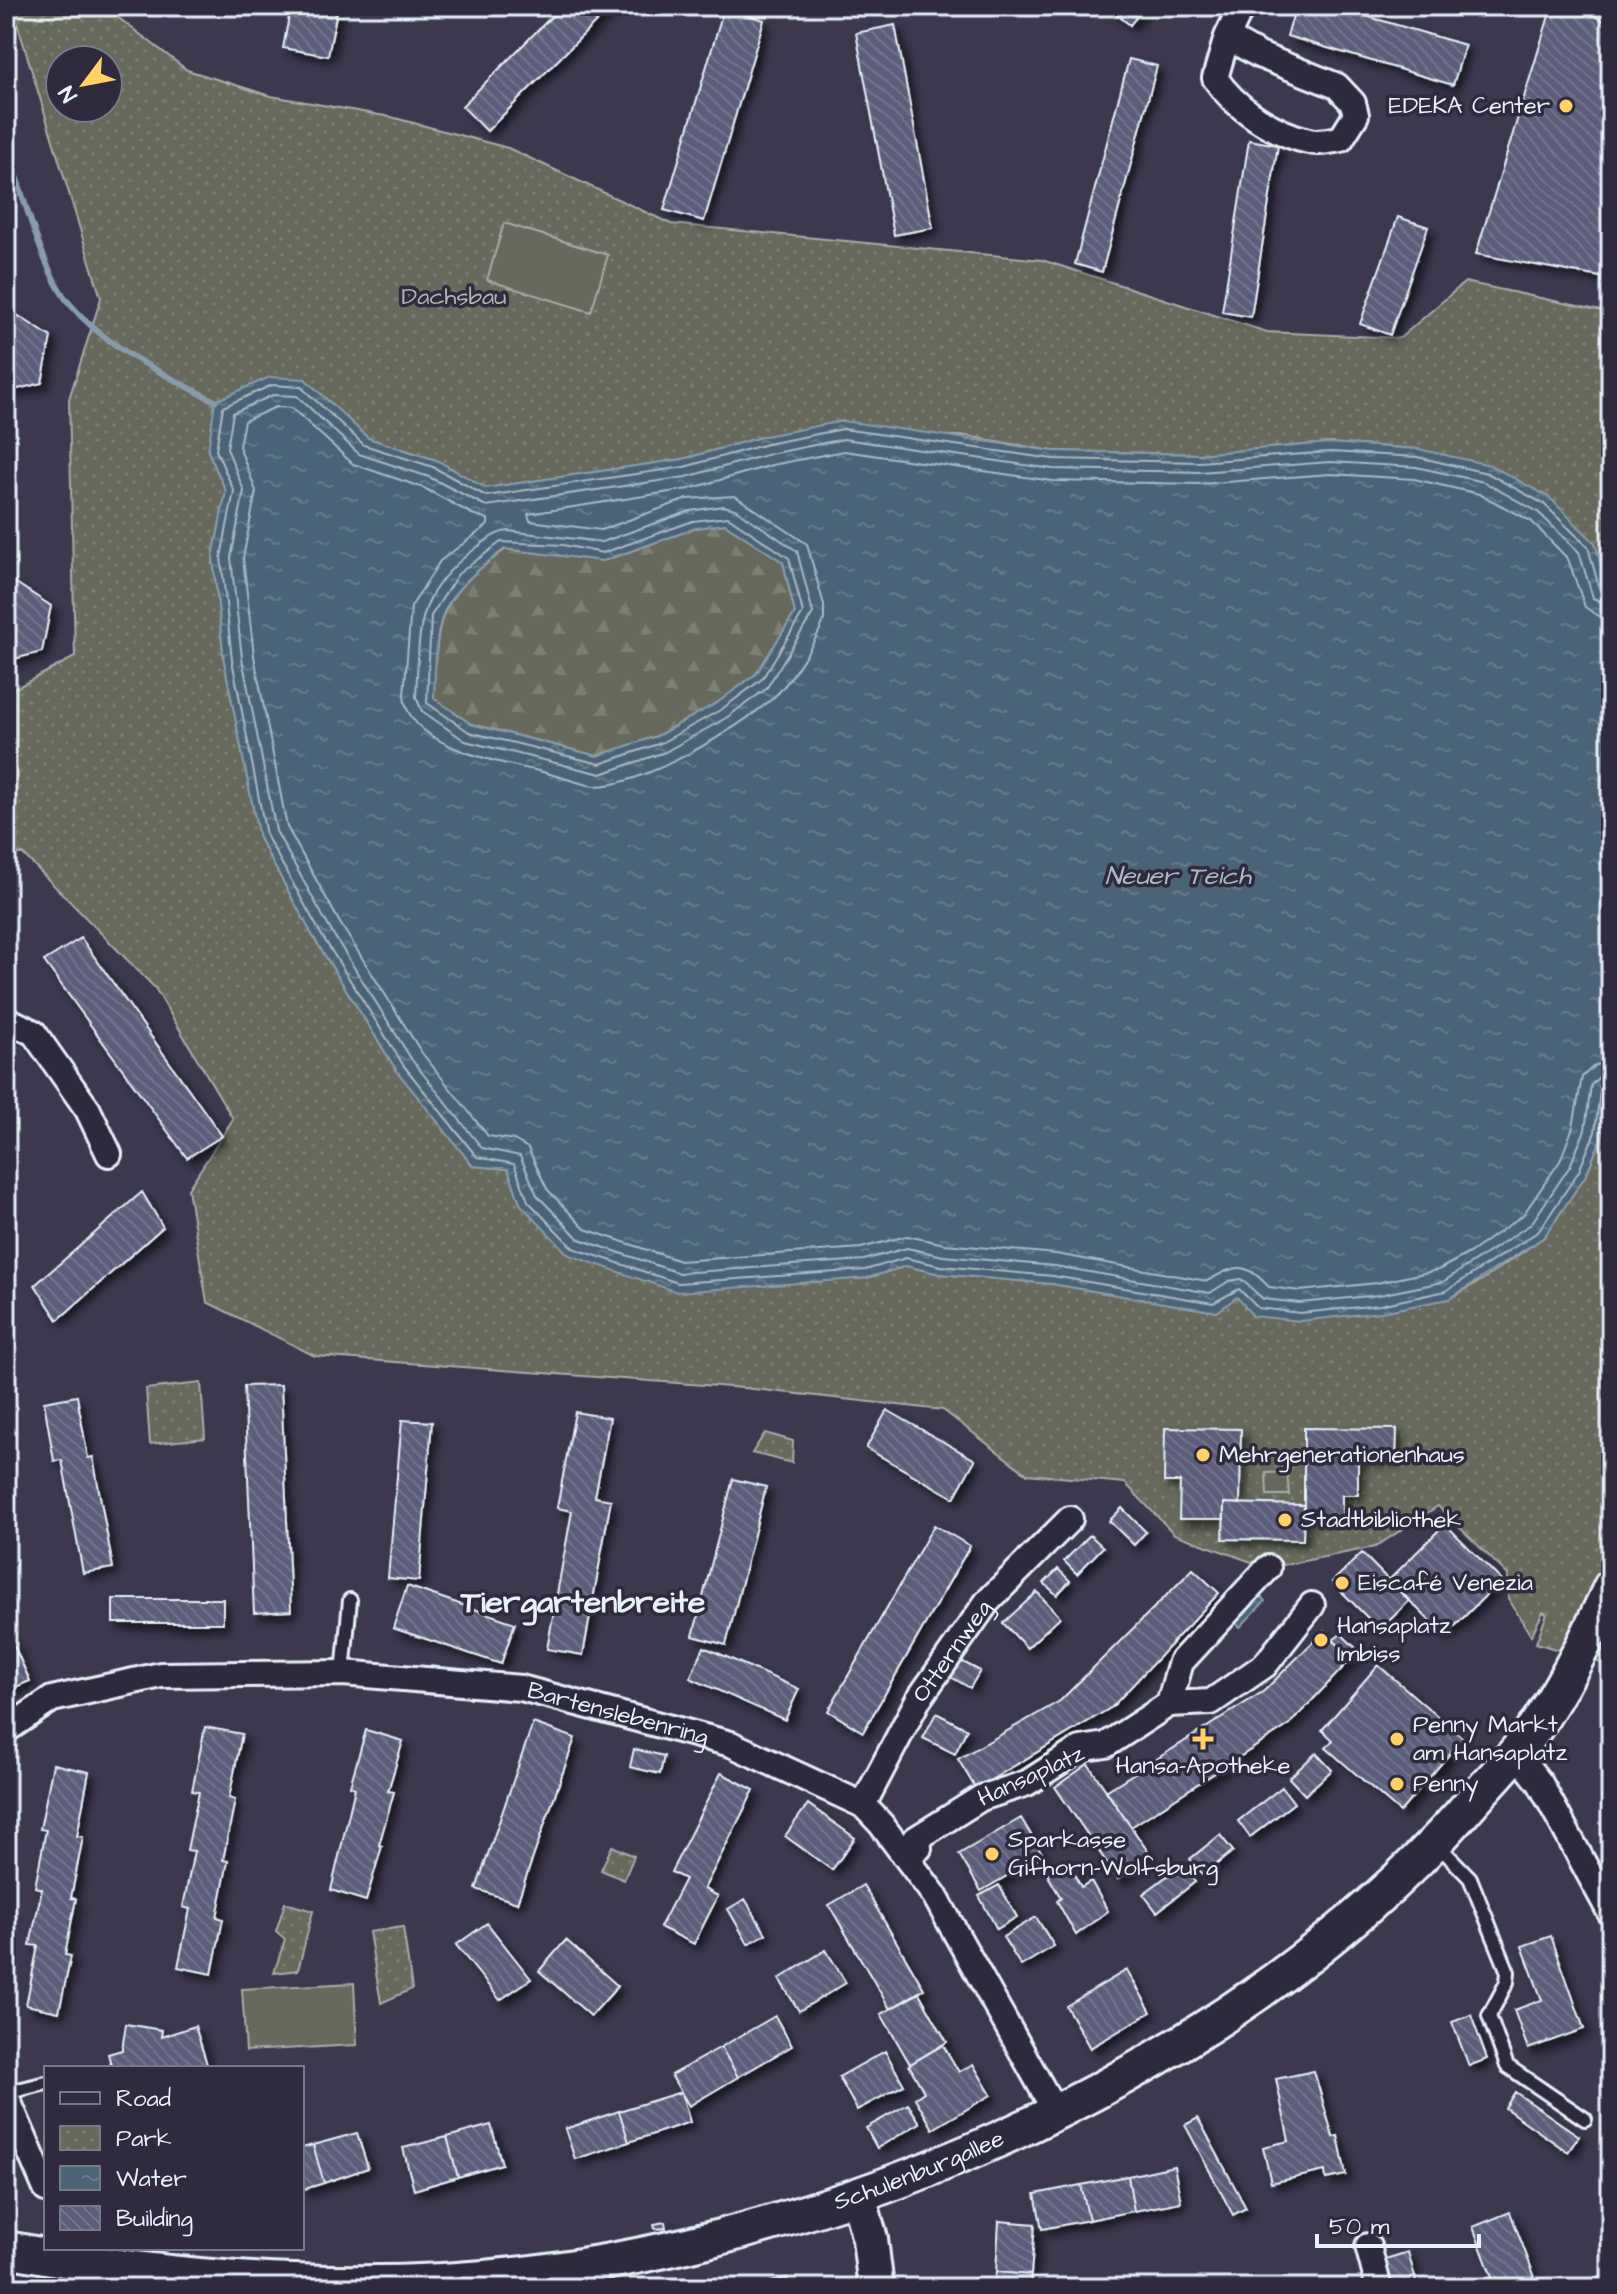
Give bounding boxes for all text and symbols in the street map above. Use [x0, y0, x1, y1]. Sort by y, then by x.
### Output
north arrow [44, 44, 124, 124]
text: N [51, 80, 85, 108]
place label: EDEKA Center [1389, 89, 1550, 123]
marker: EDEKA Center [1557, 97, 1575, 115]
park label: Dachsbau [402, 280, 506, 314]
water label: Neuer Teich [1105, 858, 1252, 894]
place label: Mehrgenerationenhaus [1219, 1438, 1465, 1473]
marker: Mehrgenerationenhaus [1194, 1446, 1212, 1464]
place label: Stadtbibliothek [1301, 1503, 1461, 1537]
marker: Stadtbibliothek [1276, 1511, 1294, 1529]
place label: Eiscafé Venezia [1358, 1566, 1533, 1600]
marker: Eiscafé Venezia [1333, 1574, 1351, 1592]
district label: Tiergartenbreite [460, 1580, 705, 1626]
street label: Otternweg [904, 1593, 1001, 1710]
place label: Hansaplatz Imbiss [1337, 1609, 1451, 1671]
marker: Hansaplatz Imbiss [1312, 1631, 1330, 1649]
street label: Bartenslebenring [524, 1673, 712, 1755]
place label: Penny Markt am Hansaplatz [1413, 1708, 1568, 1770]
marker: Hansa-Apotheke [1194, 1730, 1212, 1748]
marker: Penny Markt am Hansaplatz [1388, 1730, 1406, 1748]
street label: Hansaplatz [972, 1736, 1090, 1815]
place label: Hansa-Apotheke [1116, 1749, 1291, 1783]
place label: Penny [1413, 1767, 1478, 1802]
marker: Penny [1388, 1775, 1406, 1793]
place label: Sparkasse Gifhorn-Wolfsburg [1008, 1823, 1218, 1886]
marker: Sparkasse Gifhorn-Wolfsburg [983, 1845, 1001, 1863]
legend [44, 2066, 304, 2250]
text: Road [116, 2082, 171, 2116]
text: Park [116, 2122, 172, 2156]
street label: Schulenburgallee [829, 2122, 1010, 2219]
text: Water [116, 2162, 187, 2196]
scale bar [1317, 2198, 1479, 2248]
text: Building [116, 2202, 193, 2237]
text: 50 m [1329, 2210, 1390, 2244]

